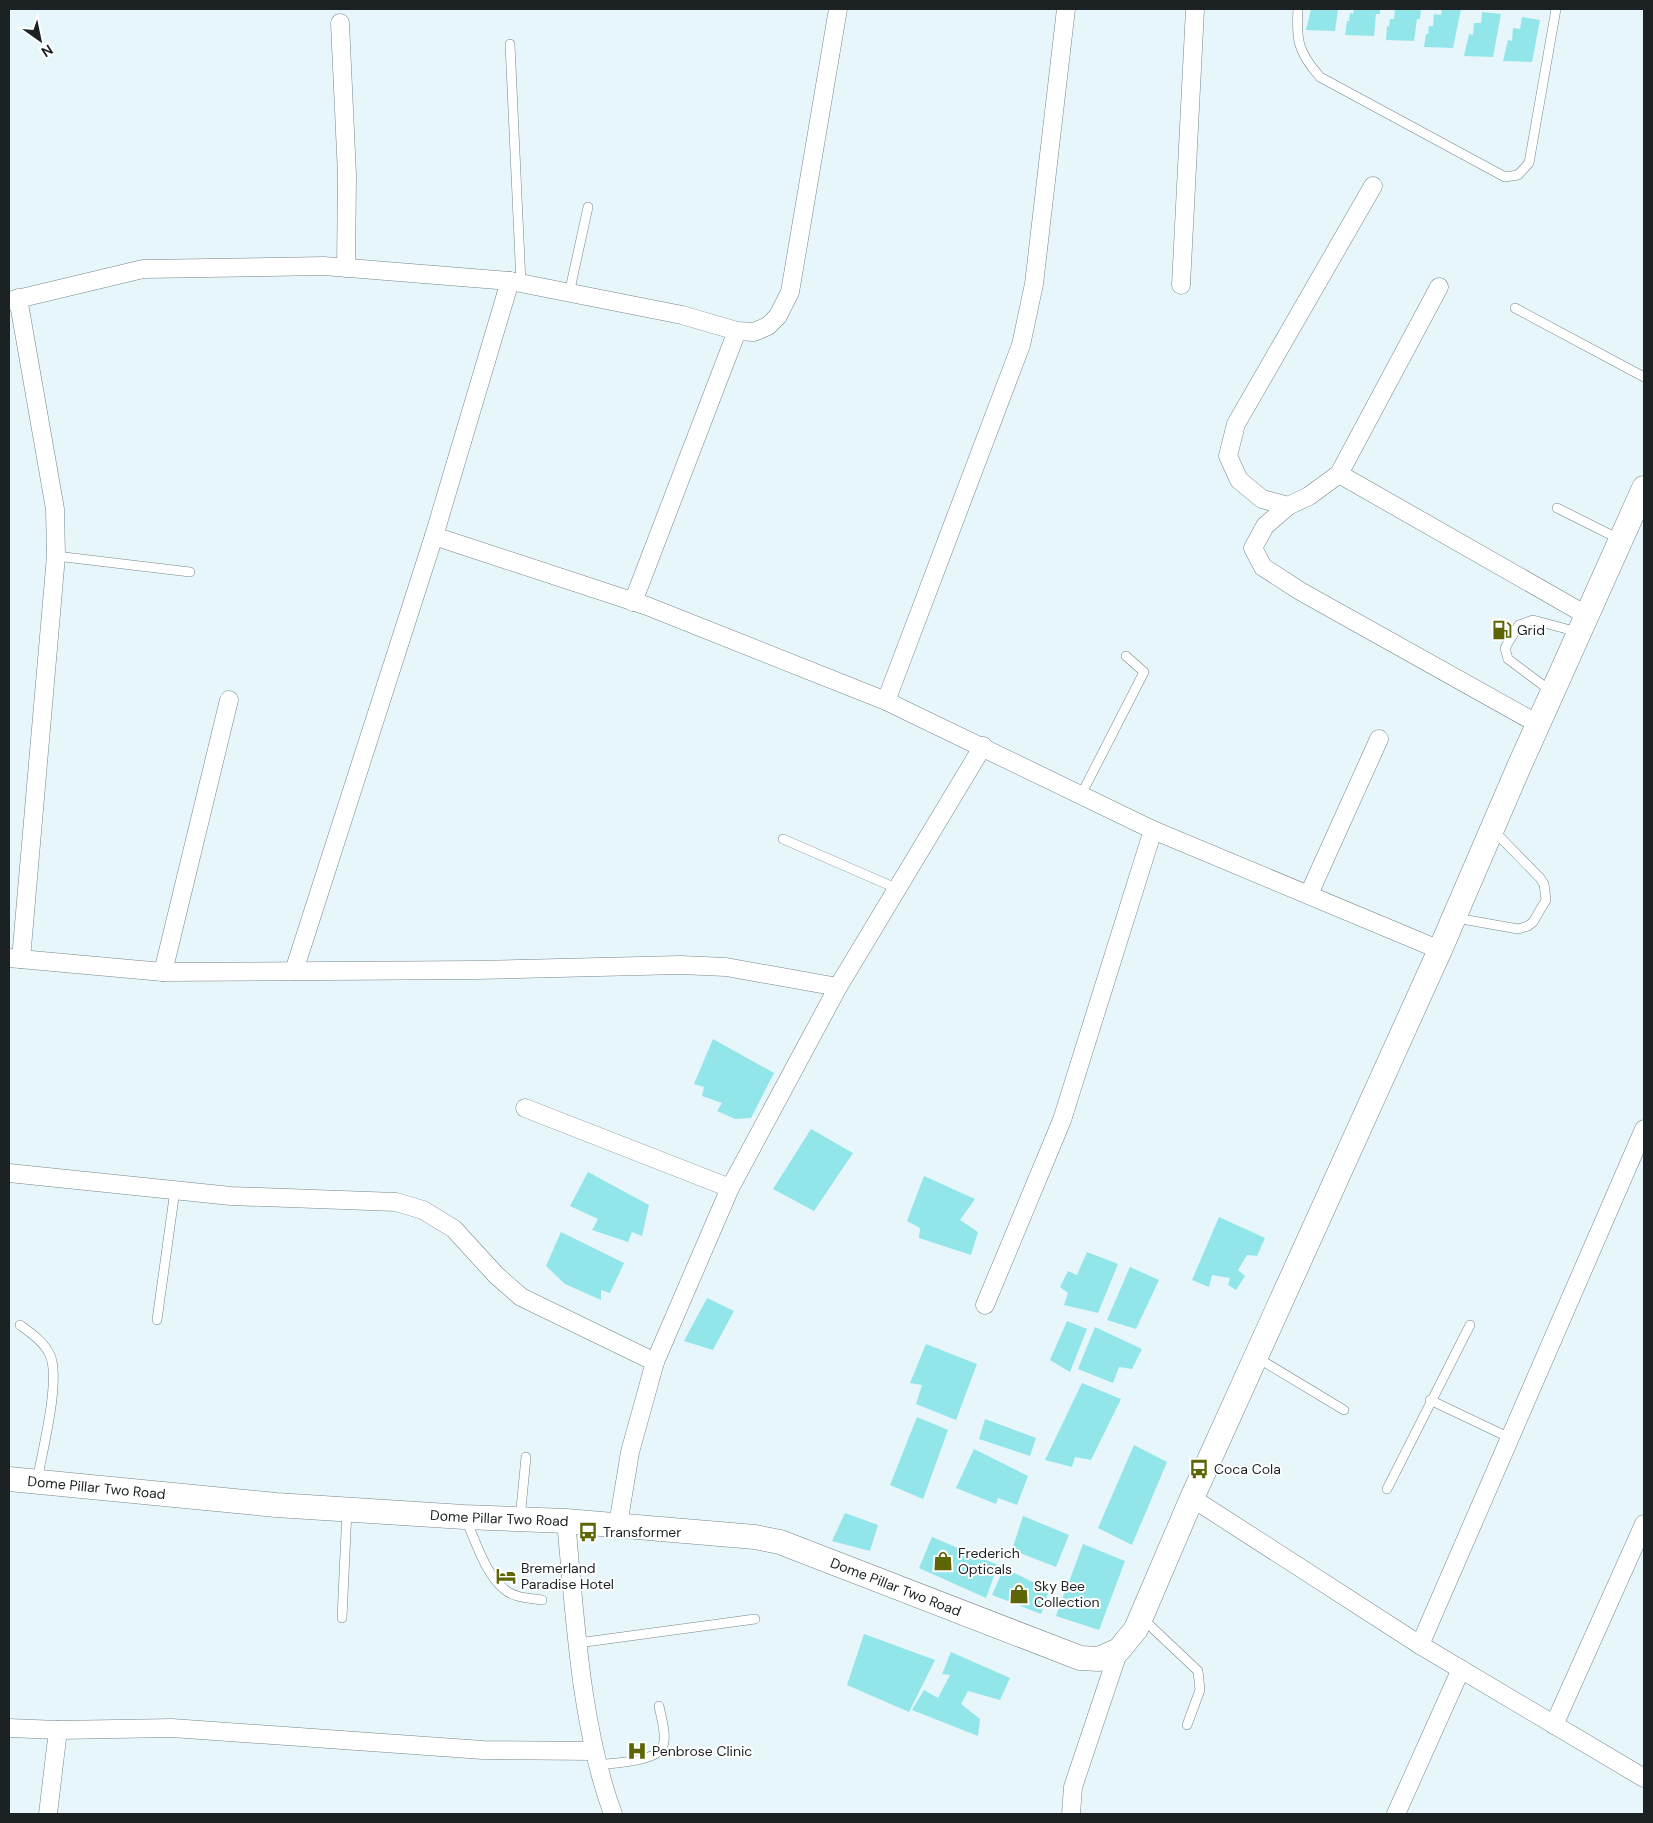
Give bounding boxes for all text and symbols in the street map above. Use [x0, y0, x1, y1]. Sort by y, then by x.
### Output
north arrow [15, 15, 65, 65]
text: N [38, 41, 56, 61]
fuel station icon: Grid [1491, 619, 1513, 641]
place label: Grid [1517, 621, 1545, 639]
bus stop icon: Coca Cola [1188, 1458, 1210, 1480]
place label: Coca Cola [1214, 1460, 1281, 1478]
street label: Dome Pillar Two Road [27, 1472, 166, 1503]
street label: Dome Pillar Two Road [430, 1506, 569, 1530]
bus stop icon: Transformer [577, 1521, 599, 1543]
place label: Transformer [603, 1523, 681, 1541]
place label: Frederich Opticals [958, 1544, 1020, 1578]
shop icon: Frederich Opticals [932, 1550, 954, 1572]
street label: Dome Pillar Two Road [828, 1553, 964, 1620]
place label: Bremerland Paradise Hotel [521, 1559, 614, 1593]
hotel icon: Bremerland Paradise Hotel [495, 1565, 517, 1587]
place label: Sky Bee Collection [1034, 1577, 1100, 1611]
shop icon: Sky Bee Collection [1008, 1583, 1030, 1605]
hospital icon: Penbrose Clinic [626, 1740, 648, 1762]
place label: Penbrose Clinic [652, 1742, 752, 1760]

